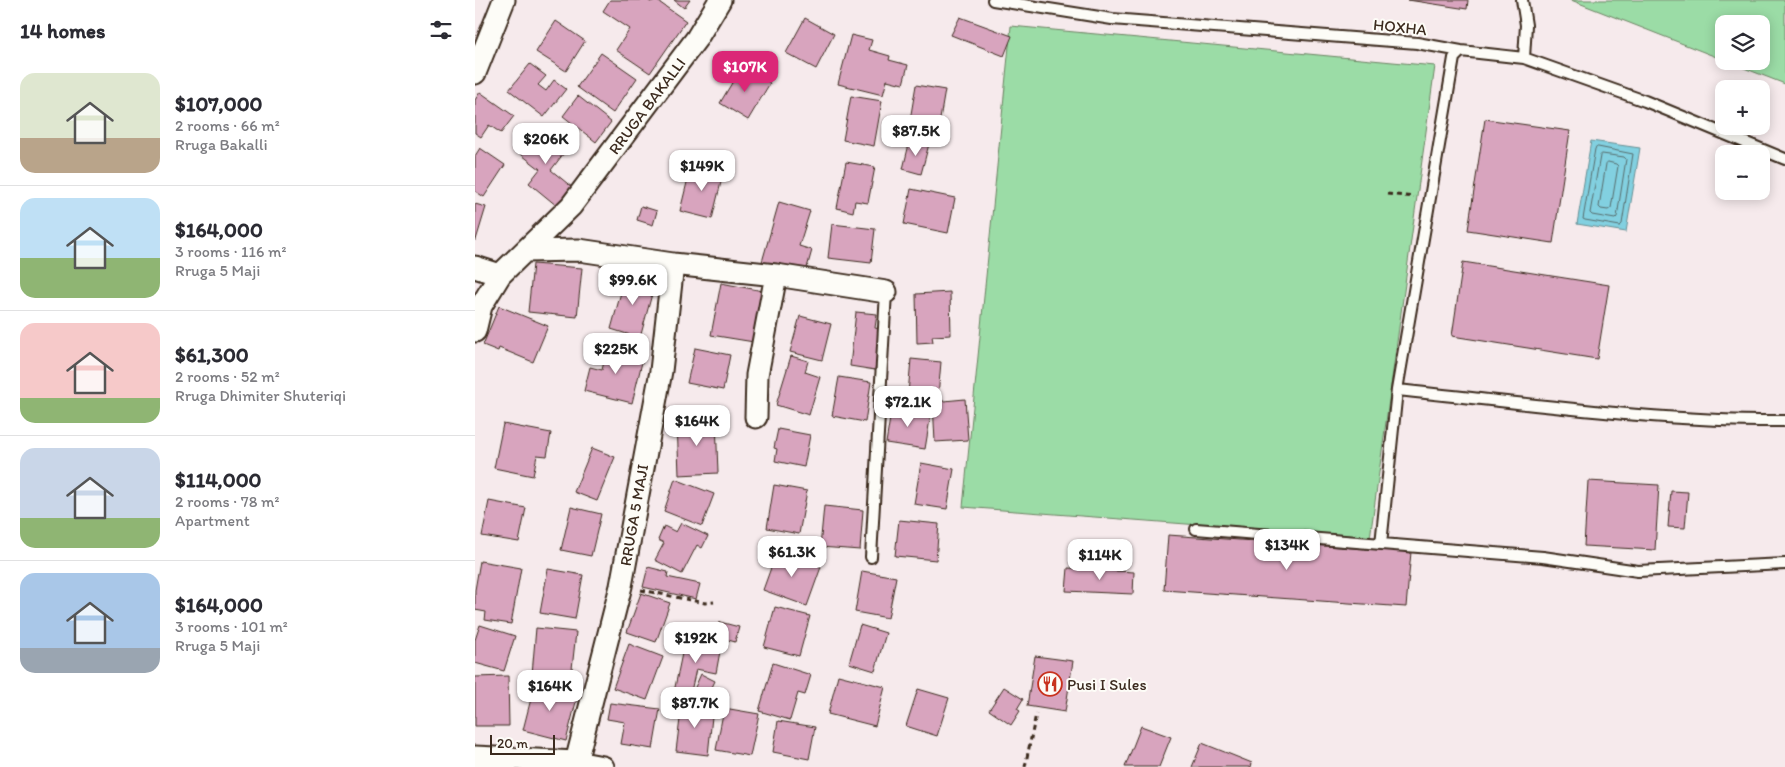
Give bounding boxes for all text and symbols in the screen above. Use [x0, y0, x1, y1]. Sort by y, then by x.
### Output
street label: HOXHA [1372, 15, 1428, 39]
map controls [1715, 15, 1770, 200]
button: layers [1715, 15, 1770, 70]
icon: filters [427, 16, 455, 44]
text: 14 homes [20, 18, 105, 43]
pin: $107K [710, 51, 780, 93]
street label: RRUGA BAKALLI [604, 54, 690, 158]
text: $107K [723, 57, 767, 76]
button: + [1715, 80, 1770, 135]
text: $107,000 [175, 91, 263, 116]
icon: home [60, 93, 120, 153]
pin: $87.5K [875, 114, 957, 157]
text: 2 rooms · 66 m² [175, 116, 280, 135]
text: $87.5K [892, 121, 940, 140]
pin: $206K [511, 122, 581, 165]
text: $206K [523, 129, 569, 148]
text: Rruga Bakalli [175, 135, 268, 154]
button: − [1715, 145, 1770, 200]
pin: $149K [667, 150, 737, 192]
text: $149K [680, 156, 724, 175]
text: $164,000 [175, 217, 263, 242]
icon: home [60, 218, 120, 278]
text: 3 rooms · 116 m² [175, 242, 286, 261]
text: Rruga 5 Maji [175, 261, 260, 280]
pin: $99.6K [592, 264, 674, 306]
text: $99.6K [609, 270, 657, 289]
pin: $225K [581, 332, 651, 375]
text: $225K [594, 339, 638, 358]
text: $61,300 [175, 342, 249, 367]
icon: home [60, 343, 120, 403]
text: 2 rooms · 52 m² [175, 367, 280, 386]
text: Rruga Dhimiter Shuteriqi [175, 386, 346, 405]
pin: $72.1K [867, 386, 949, 428]
text: $72.1K [885, 392, 931, 411]
pin: $164K [662, 404, 732, 447]
text: $164K [675, 411, 719, 430]
street label: RRUGA 5 MAJI [616, 462, 652, 567]
text: $114,000 [175, 467, 262, 492]
icon: home [60, 468, 120, 528]
text: 2 rooms · 78 m² [175, 492, 280, 511]
text: Apartment [175, 511, 250, 530]
pin: $134K [1252, 528, 1322, 571]
text: $134K [1265, 535, 1309, 554]
pin: $61.3K [751, 536, 833, 578]
pin: $114K [1065, 538, 1135, 581]
text: $61.3K [769, 542, 815, 561]
text: $114K [1079, 545, 1121, 564]
text: $164,000 [175, 592, 263, 617]
icon: home [60, 593, 120, 653]
text: 3 rooms · 101 m² [175, 617, 288, 636]
pin: $192K [661, 622, 731, 664]
text: $192K [675, 628, 717, 647]
text: Rruga 5 Maji [175, 636, 260, 655]
pin: $164K [515, 670, 585, 712]
restaurant icon: Pusi I Sules [1037, 671, 1063, 697]
place label: Pusi I Sules [1067, 675, 1147, 694]
text: $164K [528, 676, 572, 695]
pin: $87.7K [654, 686, 736, 729]
text: $87.7K [672, 693, 718, 712]
scale bar [490, 732, 555, 755]
text: 20 m [497, 735, 528, 752]

